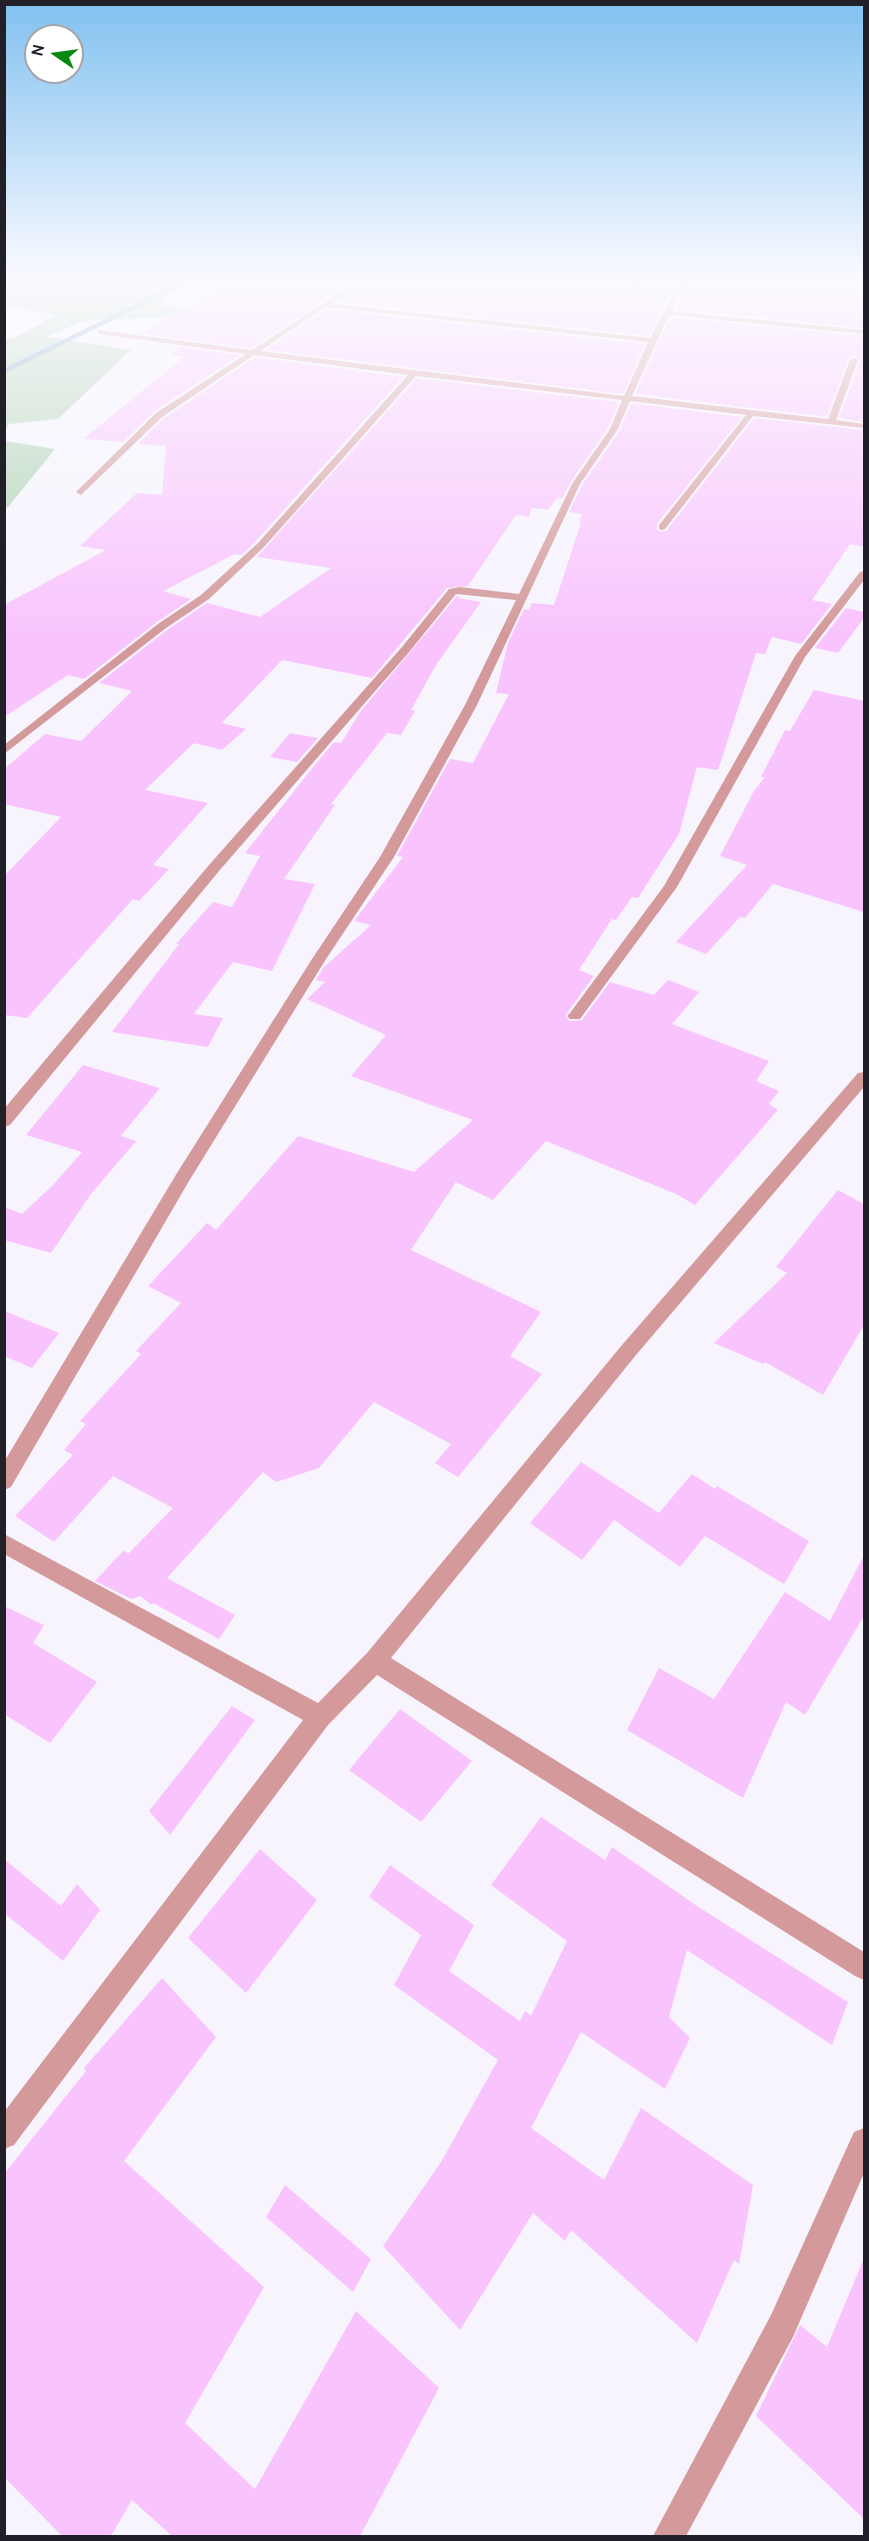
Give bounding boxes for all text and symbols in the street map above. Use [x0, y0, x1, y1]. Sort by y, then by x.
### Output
north arrow [24, 24, 84, 84]
text: N [27, 43, 48, 58]

